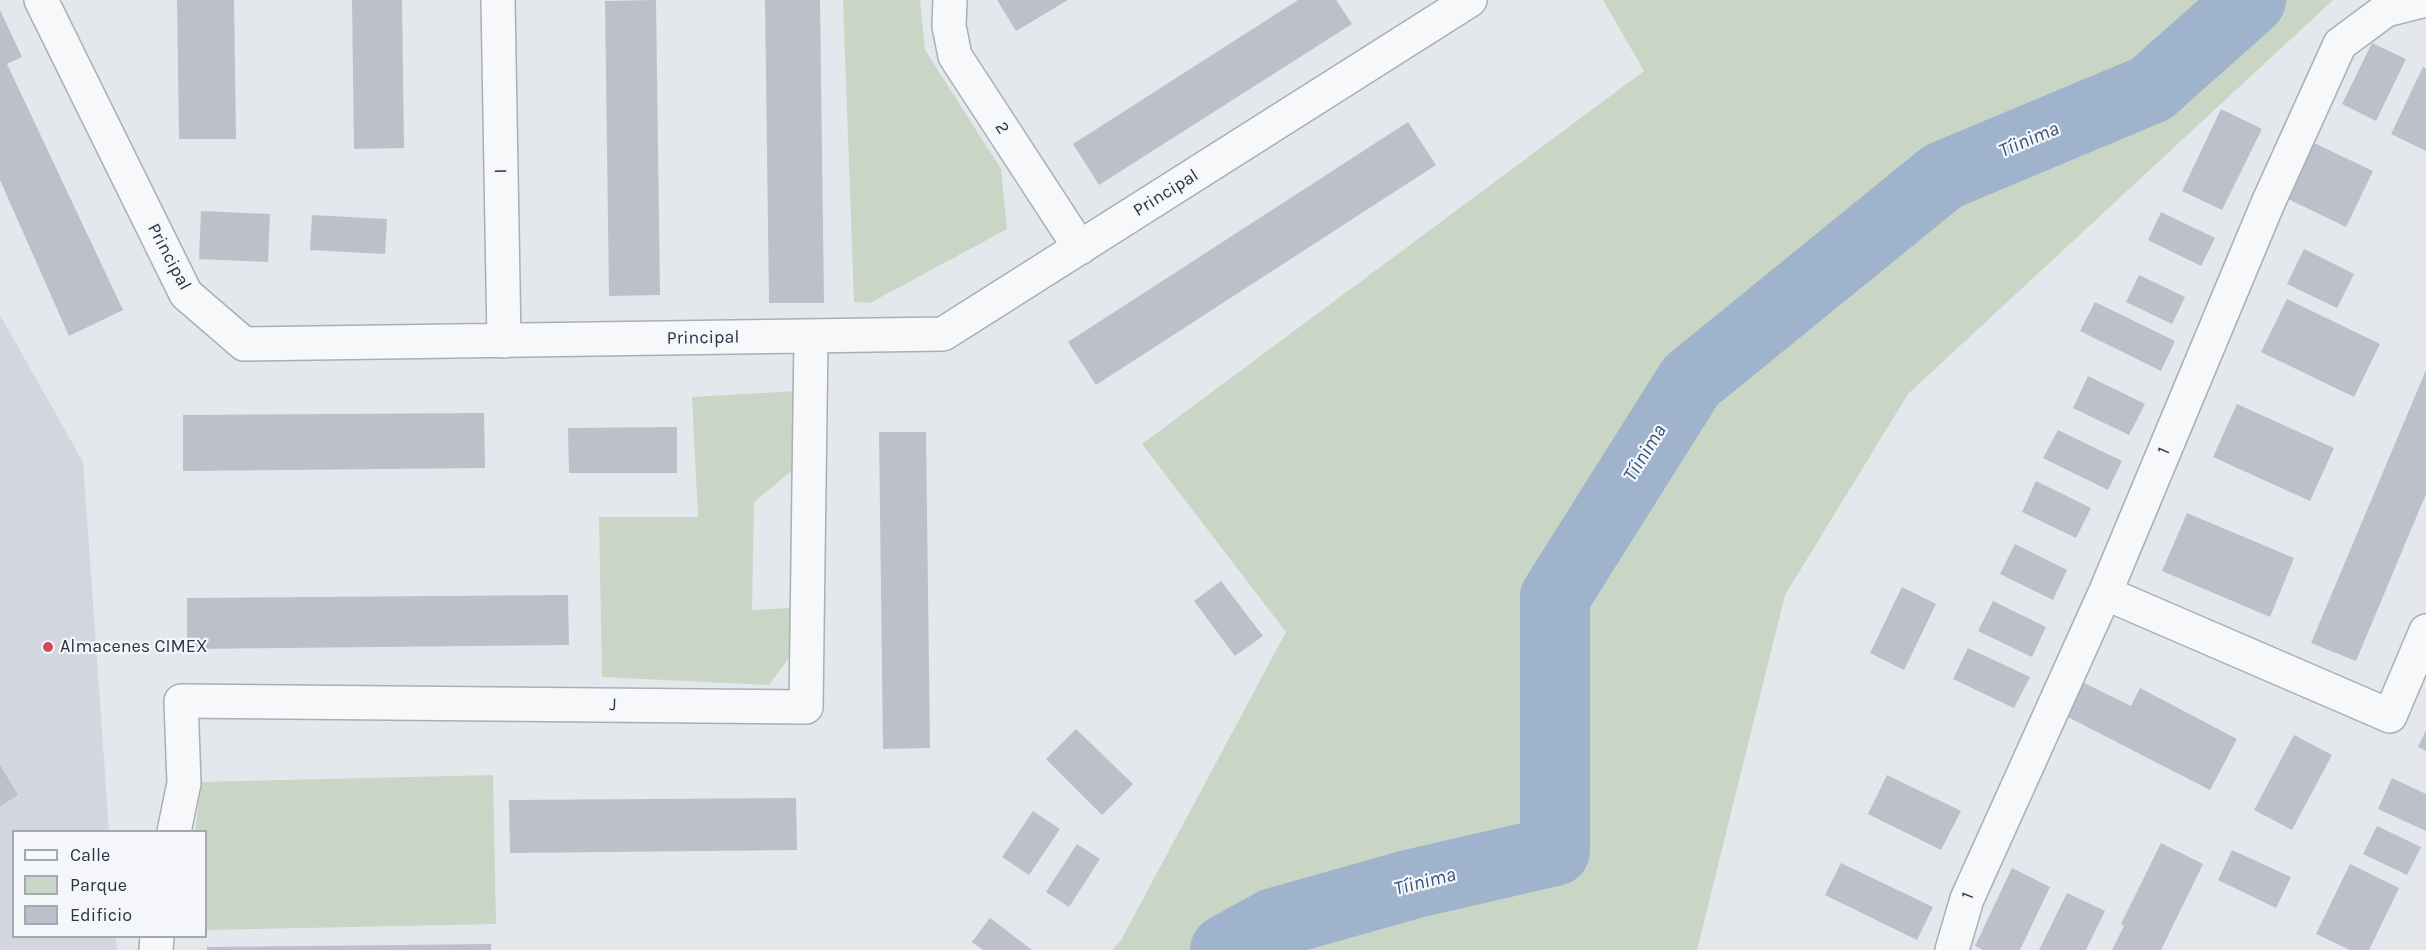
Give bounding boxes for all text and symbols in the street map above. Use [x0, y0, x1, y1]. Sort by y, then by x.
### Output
water label: Tíinima [1995, 117, 2063, 163]
street label: 2 [990, 118, 1014, 138]
street label: Principal [1129, 165, 1203, 221]
street label: I [490, 168, 512, 174]
street label: Principal [142, 220, 196, 294]
street label: Principal [666, 327, 740, 349]
water label: Tíinima [1618, 420, 1672, 486]
street label: 1 [2153, 444, 2175, 458]
place label: Almacenes CIMEX [60, 636, 207, 658]
marker: Almacenes CIMEX [41, 640, 55, 654]
street label: J [609, 694, 617, 716]
legend [12, 830, 207, 938]
text: Calle [70, 844, 110, 866]
water label: Tíinima [1392, 863, 1458, 901]
text: Parque [70, 874, 127, 896]
street label: 1 [1957, 889, 1979, 903]
text: Edificio [70, 904, 132, 926]

